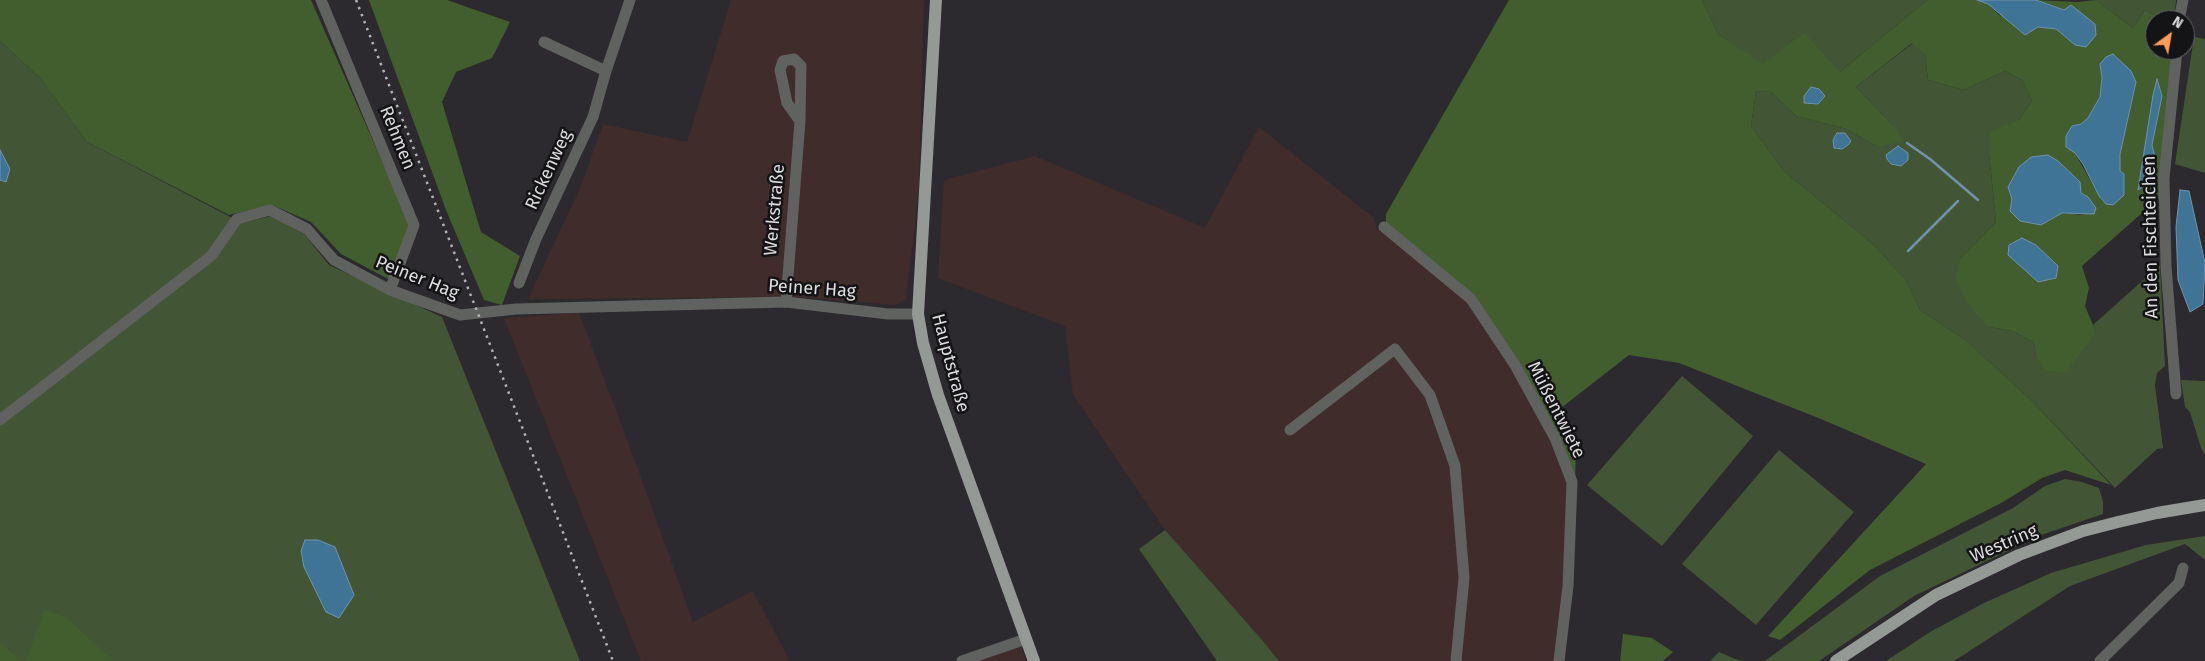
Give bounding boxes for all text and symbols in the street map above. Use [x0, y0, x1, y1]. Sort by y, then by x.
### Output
north arrow [2145, 10, 2195, 60]
text: N [2169, 13, 2186, 32]
street label: Rehmen [374, 103, 420, 173]
street label: Rickenweg [521, 126, 577, 214]
street label: An den Fischteichen [2139, 155, 2163, 319]
street label: Werkstraße [760, 163, 790, 257]
street label: Peiner Hag [372, 251, 462, 305]
street label: Peiner Hag [767, 275, 857, 303]
street label: Hauptstraße [926, 311, 974, 415]
street label: Müßentwiete [1522, 358, 1590, 462]
street label: Westring [1967, 520, 2041, 568]

